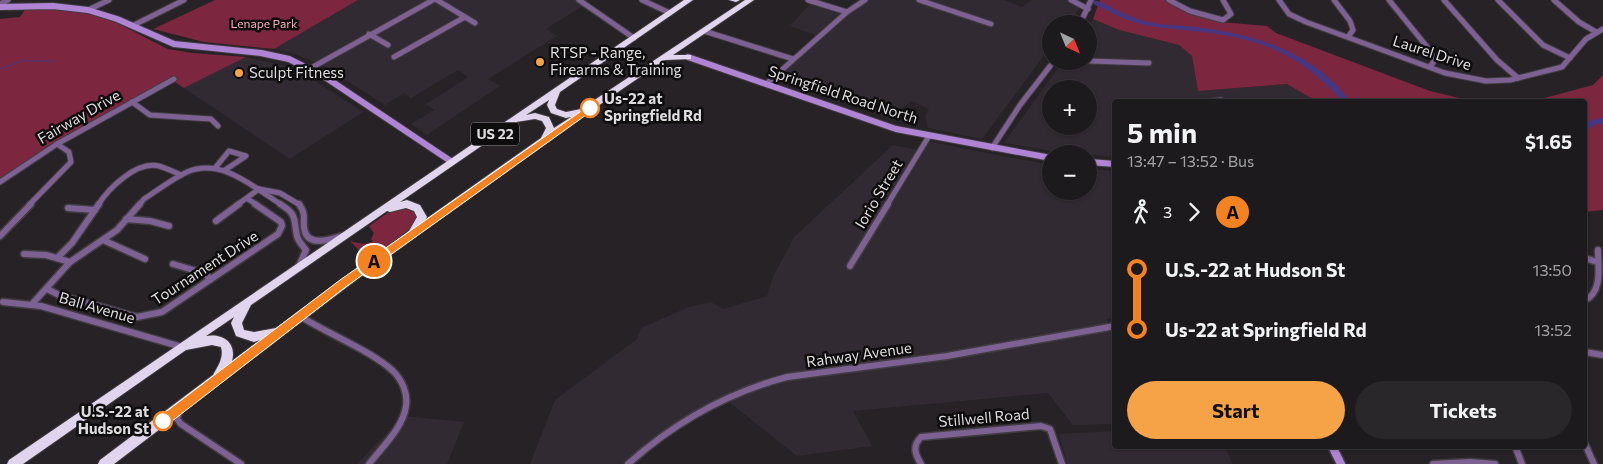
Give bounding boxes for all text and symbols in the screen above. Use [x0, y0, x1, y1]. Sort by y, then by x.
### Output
north arrow [1042, 15, 1098, 70]
map controls [1042, 15, 1097, 200]
park label: Lenape Park [230, 16, 298, 30]
street label: Laurel Drive [1391, 31, 1474, 73]
place label: RTSP - Range, Firearms & Training [550, 43, 682, 78]
marker: RTSP - Range, Firearms & Training [534, 56, 546, 68]
street label: Springfield Road North [766, 61, 920, 127]
place label: Sculpt Fitness [249, 63, 344, 81]
marker: Sculpt Fitness [233, 67, 245, 79]
button: + [1042, 80, 1097, 135]
street label: Fairway Drive [34, 85, 123, 147]
place label: Us-22 at Springfield Rd [604, 89, 702, 124]
marker: Us-22 at Springfield Rd [580, 98, 600, 118]
text: 5 min [1127, 115, 1197, 149]
road number: US 22 [471, 122, 519, 146]
text: $1.65 [1525, 130, 1572, 153]
button: − [1042, 145, 1097, 200]
text: 13:47 – 13:52 · Bus [1127, 151, 1254, 170]
street label: Iorio Street [851, 156, 906, 231]
icon: walk [1127, 198, 1155, 226]
icon: forward [1180, 198, 1208, 226]
text: A [1226, 201, 1239, 223]
text: 3 [1163, 202, 1172, 221]
street label: Tournament Drive [148, 226, 261, 308]
line badge: A [358, 245, 390, 277]
text: A [368, 250, 380, 272]
text: U.S.-22 at Hudson St [1165, 258, 1345, 281]
text: 13:50 [1533, 260, 1572, 279]
street label: Ball Avenue [57, 288, 137, 326]
text: Us-22 at Springfield Rd [1165, 318, 1367, 341]
text: 13:52 [1534, 320, 1572, 339]
street label: Rahway Avenue [805, 338, 913, 370]
button: Start [1127, 381, 1345, 439]
button: Tickets [1355, 381, 1572, 439]
place label: U.S.-22 at Hudson St [78, 402, 149, 437]
street label: Stillwell Road [938, 404, 1030, 430]
marker: U.S.-22 at Hudson St [153, 411, 173, 431]

